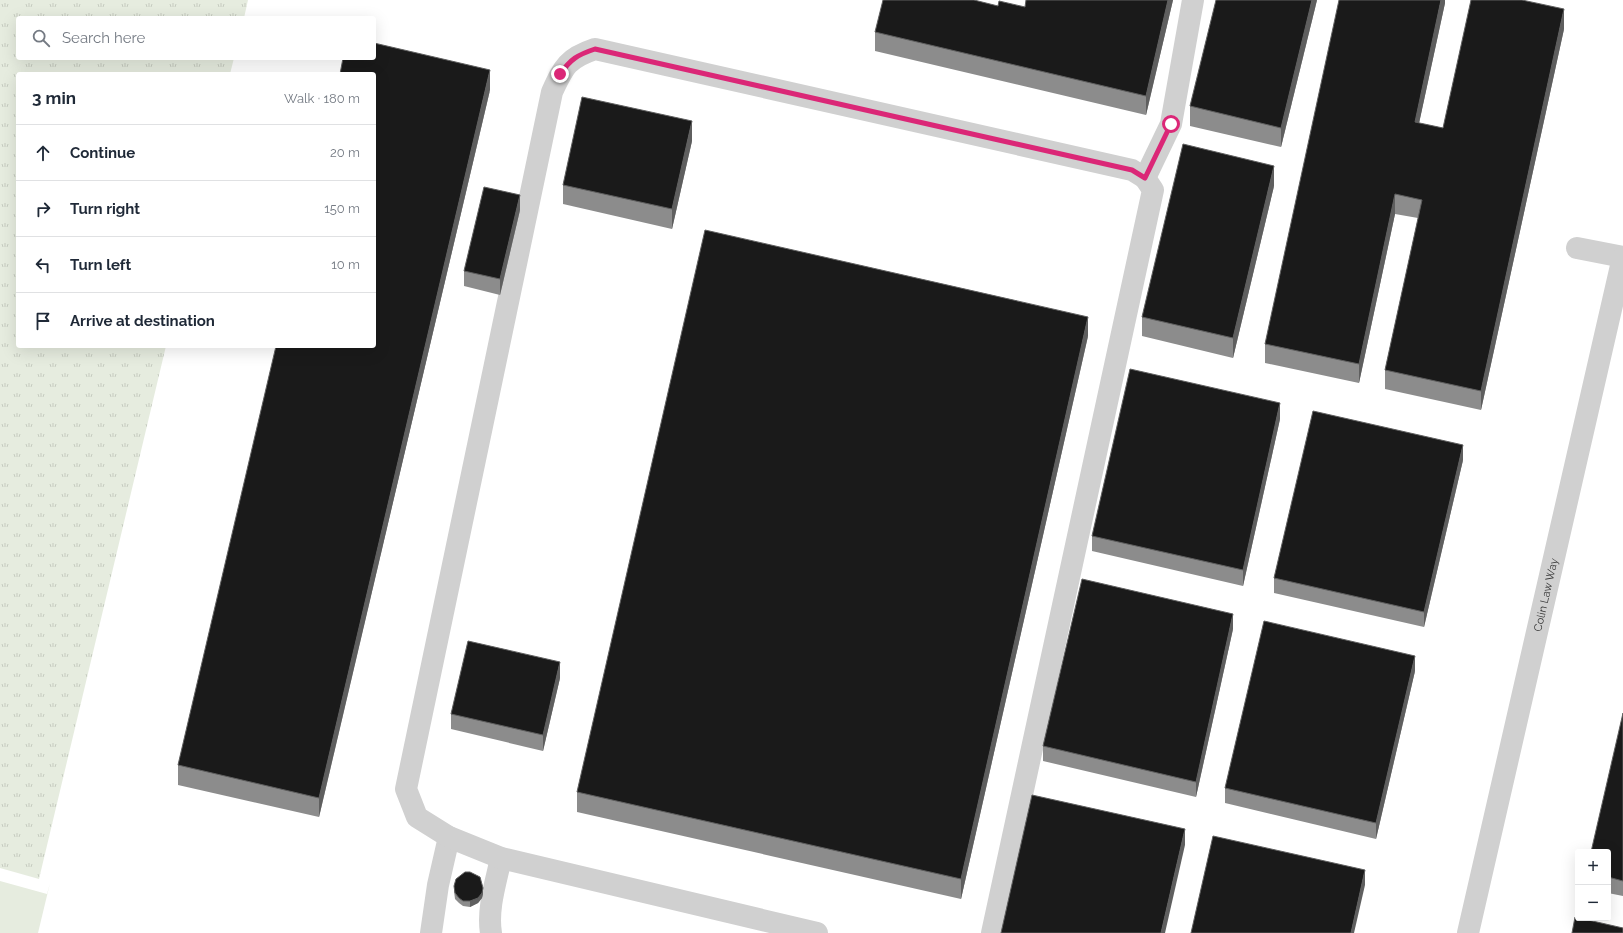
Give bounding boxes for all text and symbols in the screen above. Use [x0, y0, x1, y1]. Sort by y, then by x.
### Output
search box [16, 16, 376, 60]
icon: search [30, 27, 52, 49]
text: Search here [62, 29, 145, 47]
route end [551, 65, 569, 83]
text: 3 min [32, 88, 76, 108]
text: Walk · 180 m [284, 91, 360, 106]
route start [1162, 115, 1180, 133]
icon: ahead [32, 142, 54, 164]
text: Continue [70, 144, 135, 162]
text: 20 m [330, 145, 360, 160]
icon: right [32, 198, 54, 220]
text: Turn right [70, 200, 140, 218]
text: 150 m [324, 201, 360, 216]
icon: left [32, 254, 54, 276]
text: Turn left [70, 256, 131, 274]
text: 10 m [331, 257, 360, 272]
icon: arrive [32, 310, 54, 332]
text: Arrive at destination [70, 312, 215, 330]
street label: Colin Law Way [1531, 557, 1560, 633]
map controls [1575, 849, 1611, 921]
button: + [1575, 849, 1611, 885]
button: − [1575, 885, 1611, 921]

